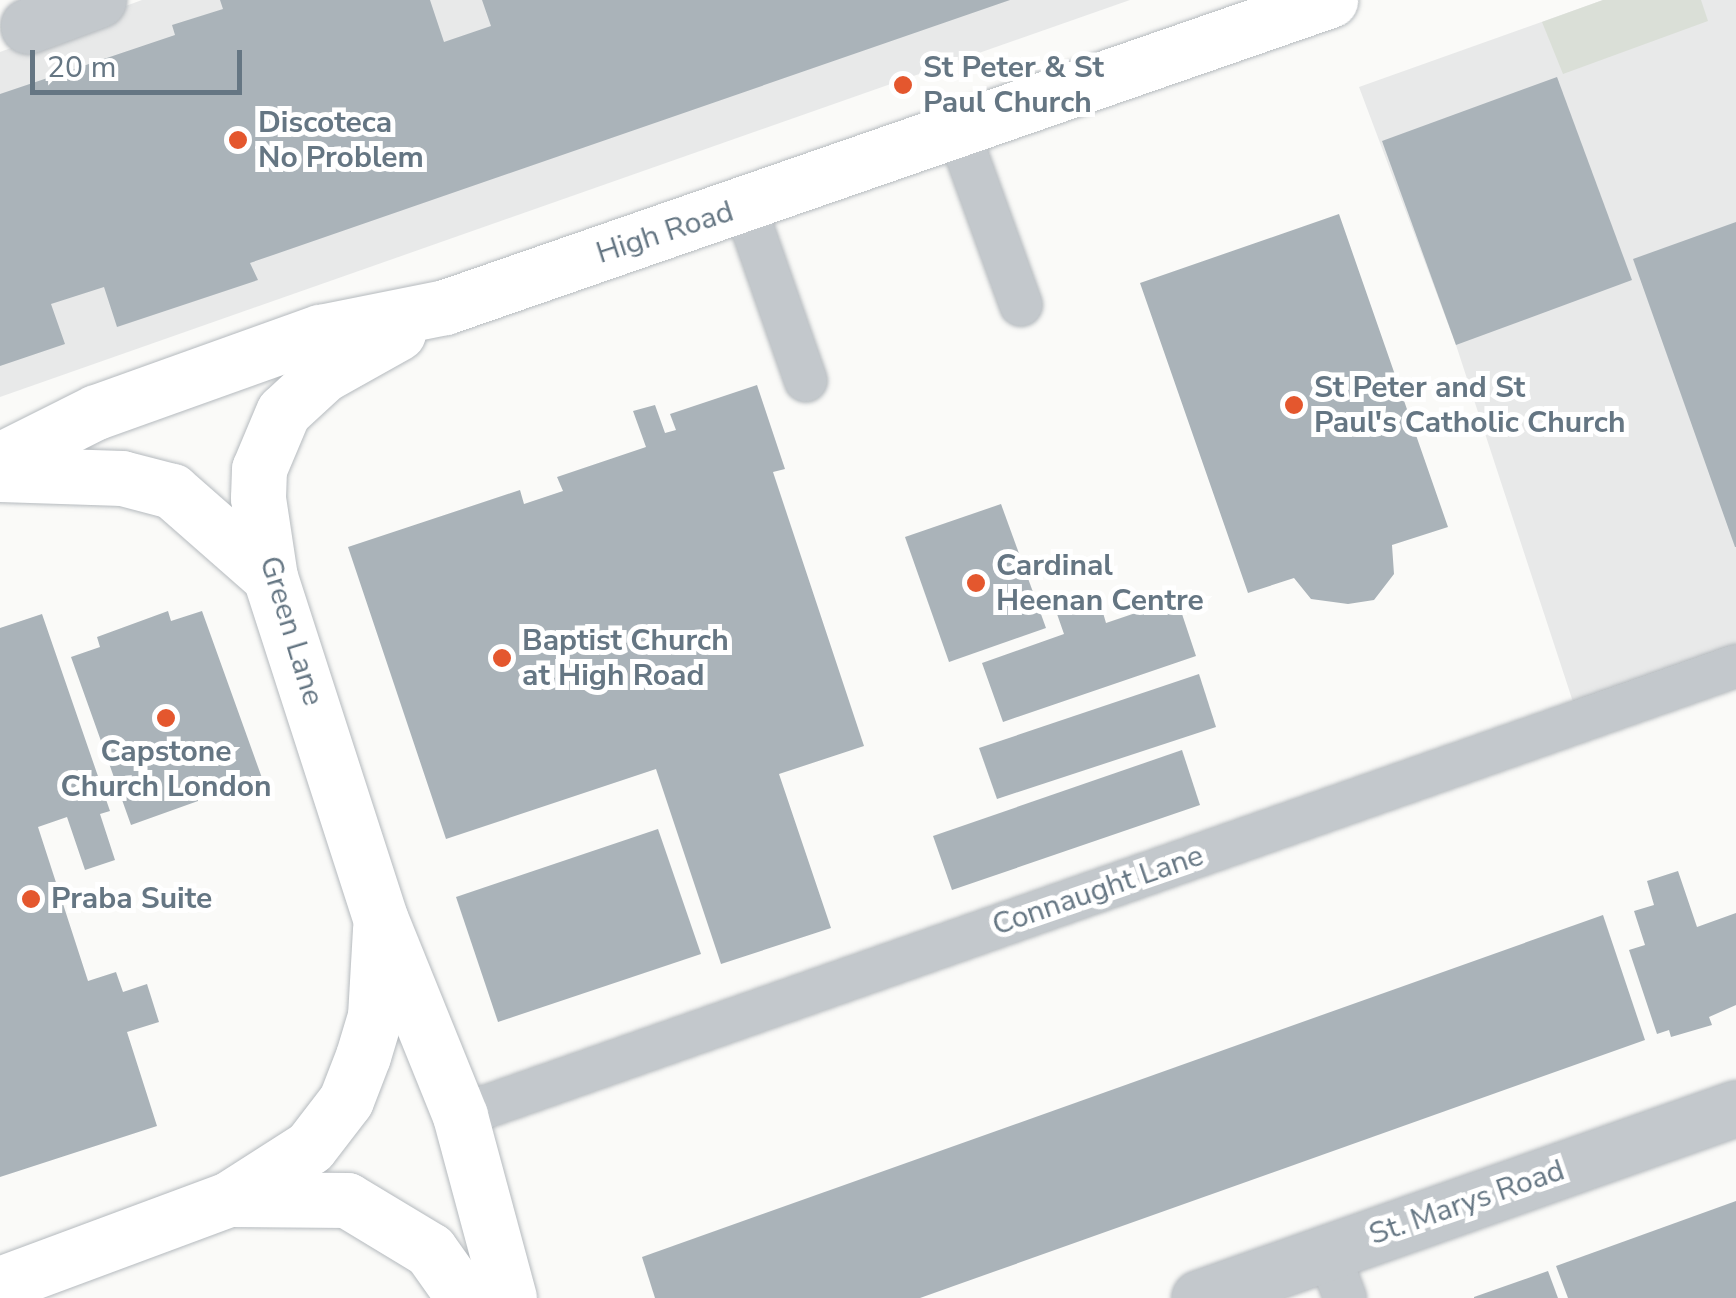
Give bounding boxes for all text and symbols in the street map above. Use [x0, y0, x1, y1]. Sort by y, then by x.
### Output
scale bar [35, 30, 248, 92]
text: 20 m [47, 47, 116, 88]
place label: St Peter & St Paul Church [923, 50, 1104, 120]
marker: St Peter & St Paul Church [892, 74, 914, 96]
place label: Discoteca No Problem [258, 105, 424, 176]
marker: Discoteca No Problem [227, 129, 249, 151]
street label: High Road [592, 194, 738, 272]
place label: St Peter and St Paul's Catholic Church [1314, 370, 1625, 440]
marker: St Peter and St Paul's Catholic Church [1283, 394, 1305, 416]
place label: Cardinal Heenan Centre [996, 548, 1204, 618]
street label: Green Lane [251, 552, 331, 710]
marker: Cardinal Heenan Centre [965, 572, 987, 594]
place label: Baptist Church at High Road [522, 623, 729, 694]
marker: Baptist Church at High Road [491, 647, 513, 669]
marker: Capstone Church London [155, 707, 177, 729]
place label: Capstone Church London [61, 734, 271, 804]
street label: Connaught Lane [988, 838, 1208, 944]
place label: Praba Suite [51, 881, 212, 917]
marker: Praba Suite [20, 888, 42, 910]
street label: St. Marys Road [1365, 1153, 1569, 1253]

